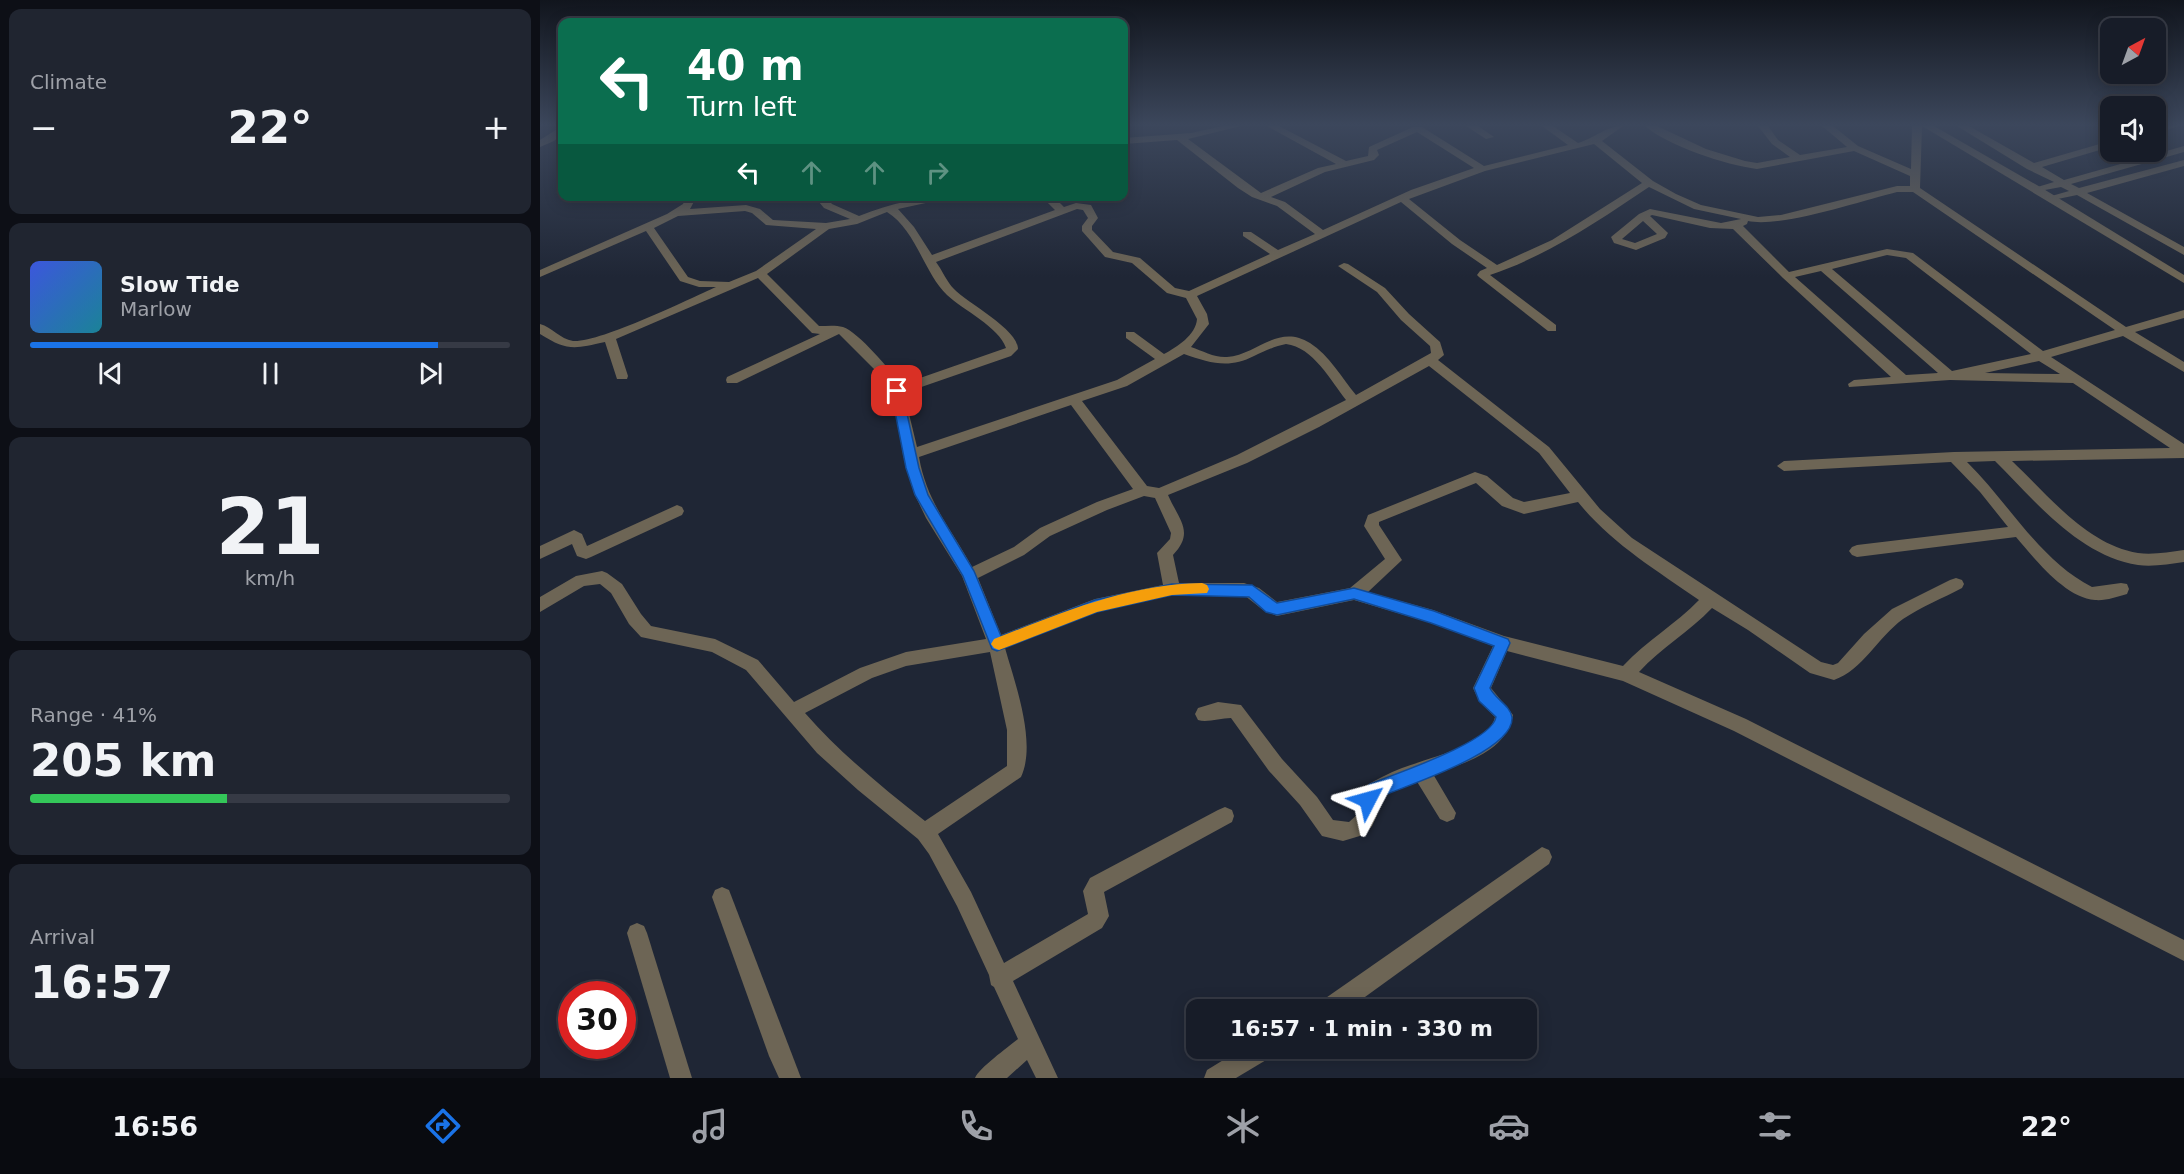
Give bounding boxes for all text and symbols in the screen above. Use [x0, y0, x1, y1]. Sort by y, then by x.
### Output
north arrow [2100, 18, 2166, 84]
map controls [2100, 18, 2166, 162]
text: 40 m [687, 41, 804, 90]
icon: left [588, 42, 666, 120]
text: Climate [30, 70, 107, 94]
text: Turn left [687, 91, 797, 122]
button: sound [2100, 96, 2166, 162]
text: 22° [227, 101, 313, 154]
text: − [30, 108, 58, 147]
text: + [482, 108, 510, 147]
icon: left [732, 156, 765, 189]
icon: ahead [795, 156, 828, 189]
icon: ahead [858, 156, 891, 189]
icon: right [921, 156, 954, 189]
text: Slow Tide [120, 272, 240, 297]
text: Marlow [120, 297, 192, 321]
icon: previous [94, 357, 127, 390]
icon: pause [254, 357, 287, 390]
icon: next [414, 357, 447, 390]
pin [871, 365, 922, 416]
icon: arrive [880, 374, 913, 407]
text: 21 [216, 482, 324, 572]
text: km/h [245, 566, 295, 590]
text: Range · 41% [30, 703, 157, 727]
text: 205 km [30, 734, 216, 787]
position arrow [1336, 768, 1400, 832]
text: Arrival [30, 925, 95, 949]
text: 16:57 [30, 956, 173, 1009]
speed limit sign: 30 [558, 981, 636, 1059]
text: 16:57 · 1 min · 330 m [1230, 1016, 1493, 1041]
icon: directions [422, 1105, 464, 1147]
icon: music [689, 1105, 731, 1147]
icon: phone [955, 1105, 997, 1147]
icon: climate [1222, 1105, 1264, 1147]
icon: car [1488, 1105, 1530, 1147]
icon: filters [1754, 1105, 1796, 1147]
text: 16:56 [112, 1111, 198, 1142]
text: 22° [2021, 1111, 2072, 1142]

